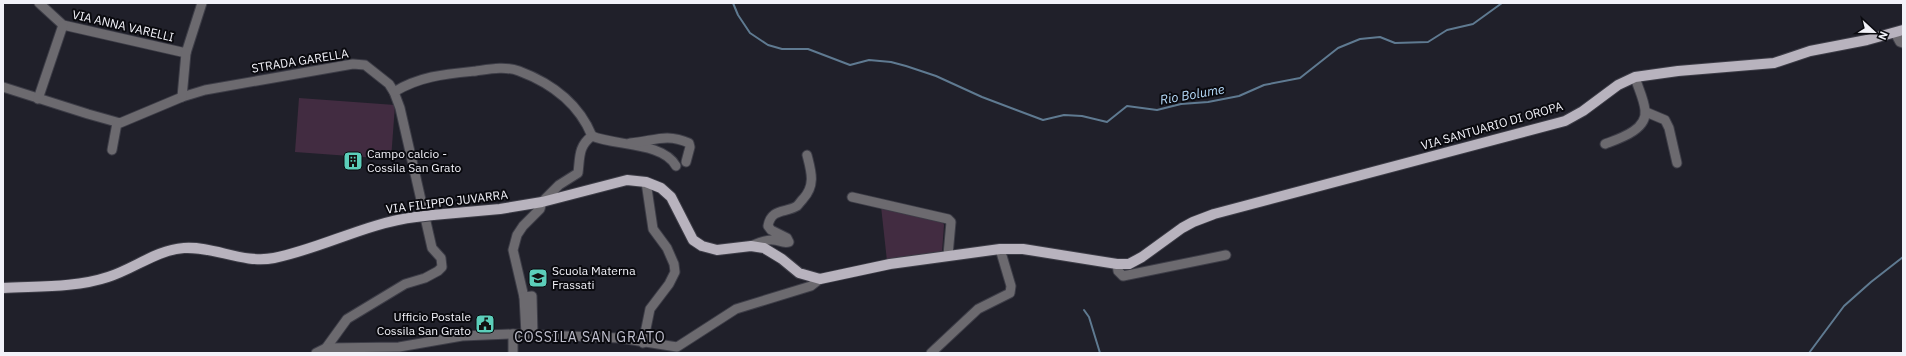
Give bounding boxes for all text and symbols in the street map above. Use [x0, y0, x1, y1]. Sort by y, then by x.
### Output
street label: VIA ANNA VARELLI [71, 7, 176, 45]
north arrow [1854, 12, 1894, 52]
text: N [1875, 29, 1891, 42]
street label: STRADA GARELLA [250, 45, 350, 76]
water label: Rio Bolume [1158, 80, 1226, 109]
street label: VIA SANTUARIO DI OROPA [1419, 98, 1565, 153]
place label: Campo calcio - Cossila San Grato [367, 146, 462, 175]
building icon: Campo calcio - Cossila San Grato [342, 150, 364, 172]
street label: VIA FILIPPO JUVARRA [385, 187, 509, 216]
place label: Scuola Materna Frassati [552, 263, 636, 292]
school or university icon: Scuola Materna Frassati [527, 267, 549, 289]
place label: Ufficio Postale Cossila San Grato [377, 309, 471, 338]
public building icon: Ufficio Postale Cossila San Grato [474, 313, 496, 335]
district label: COSSILA SAN GRATO [514, 328, 666, 346]

